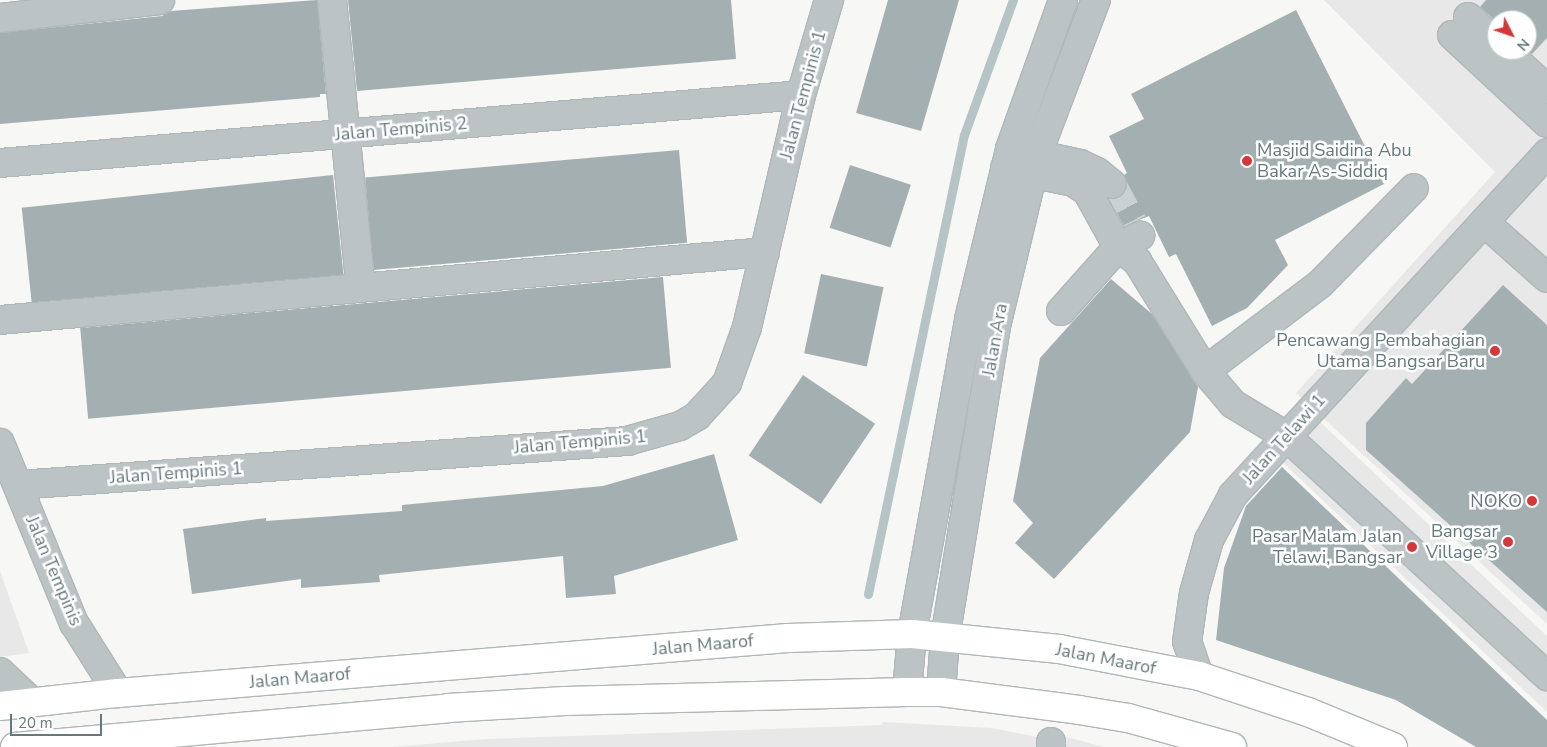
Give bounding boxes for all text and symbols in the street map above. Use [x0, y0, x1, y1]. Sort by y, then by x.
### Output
north arrow [1487, 10, 1537, 60]
street label: Jalan Tempinis 1 [775, 28, 831, 162]
text: N [1512, 34, 1534, 55]
street label: Jalan Tempinis 2 [334, 112, 468, 146]
place label: Masjid Saidina Abu Bakar As-Siddiq [1257, 140, 1412, 182]
marker: Masjid Saidina Abu Bakar As-Siddiq [1241, 155, 1253, 167]
street label: Jalan Ara [978, 302, 1012, 378]
place label: Pencawang Pembahagian Utama Bangsar Baru [1276, 330, 1485, 372]
marker: Pencawang Pembahagian Utama Bangsar Baru [1489, 345, 1501, 357]
street label: Jalan Telawi 1 [1238, 390, 1330, 488]
street label: Jalan Tempinis 1 [513, 425, 647, 459]
street label: Jalan Tempinis 1 [109, 458, 243, 488]
place label: NOKO [1470, 490, 1522, 512]
marker: NOKO [1526, 495, 1538, 507]
street label: Jalan Tempinis [21, 513, 87, 629]
place label: Bangsar Village 3 [1426, 521, 1498, 564]
place label: Pasar Malam Jalan Telawi, Bangsar [1252, 526, 1402, 568]
marker: Bangsar Village 3 [1502, 536, 1514, 548]
marker: Pasar Malam Jalan Telawi, Bangsar [1406, 541, 1418, 553]
street label: Jalan Maarof [651, 630, 755, 660]
street label: Jalan Maarof [1054, 639, 1158, 679]
street label: Jalan Maarof [248, 663, 352, 693]
scale bar [12, 704, 105, 736]
text: 20 m [18, 713, 53, 733]

